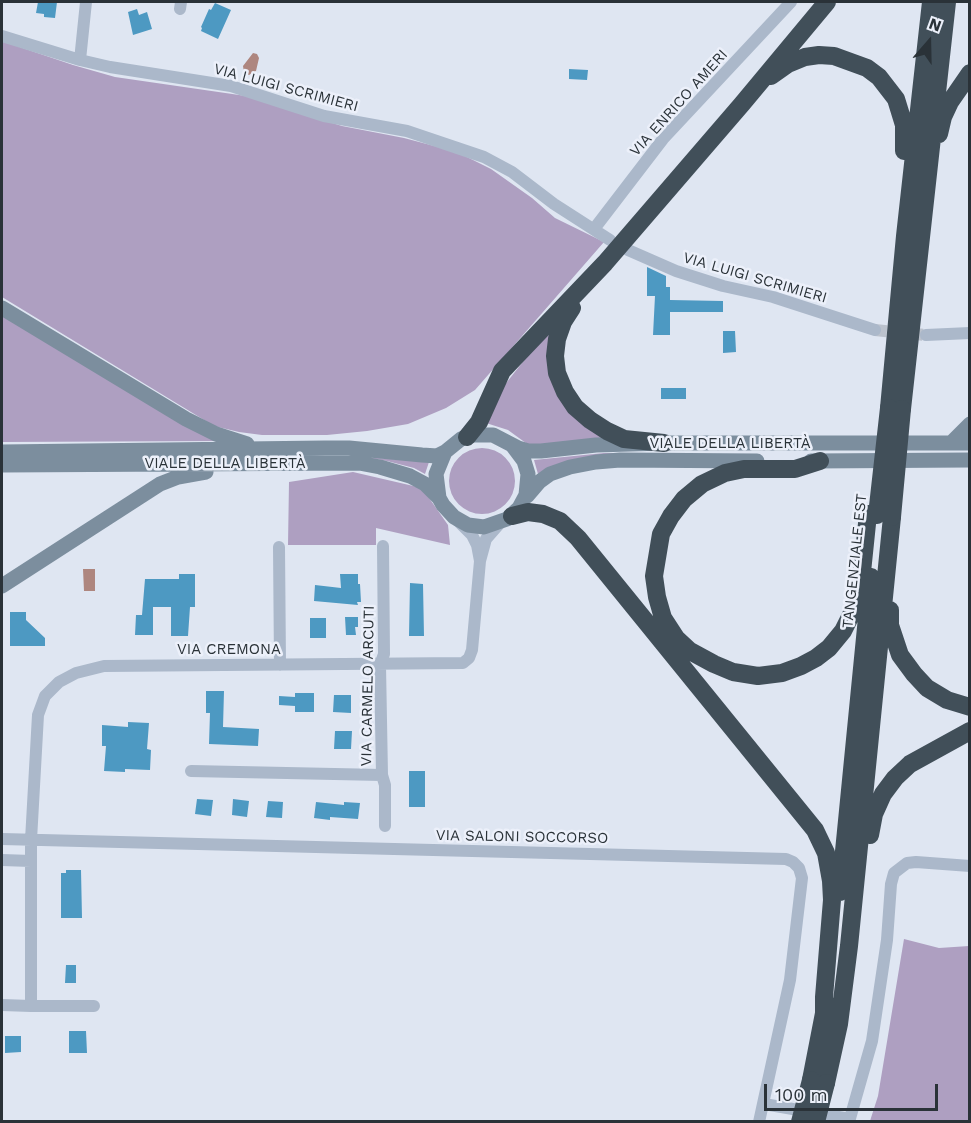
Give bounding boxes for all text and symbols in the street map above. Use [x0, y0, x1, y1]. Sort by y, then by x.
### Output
north arrow [899, 12, 959, 72]
text: N [926, 14, 944, 36]
street label: VIA ENRICO AMERI [626, 46, 732, 160]
street label: VIA LUIGI SCRIMIERI [212, 60, 360, 116]
street label: VIA LUIGI SCRIMIERI [681, 249, 829, 307]
street label: VIALE DELLA LIBERTÀ [649, 435, 811, 453]
street label: VIALE DELLA LIBERTÀ [144, 455, 306, 473]
street label: TANGENZIALE EST [839, 493, 871, 629]
street label: VIA CARMELO ARCUTI [358, 605, 378, 767]
street label: VIA CREMONA [177, 641, 281, 659]
street label: VIA SALONI SOCCORSO [436, 826, 608, 848]
scale bar [767, 1072, 941, 1110]
text: 100 m [775, 1084, 828, 1105]

